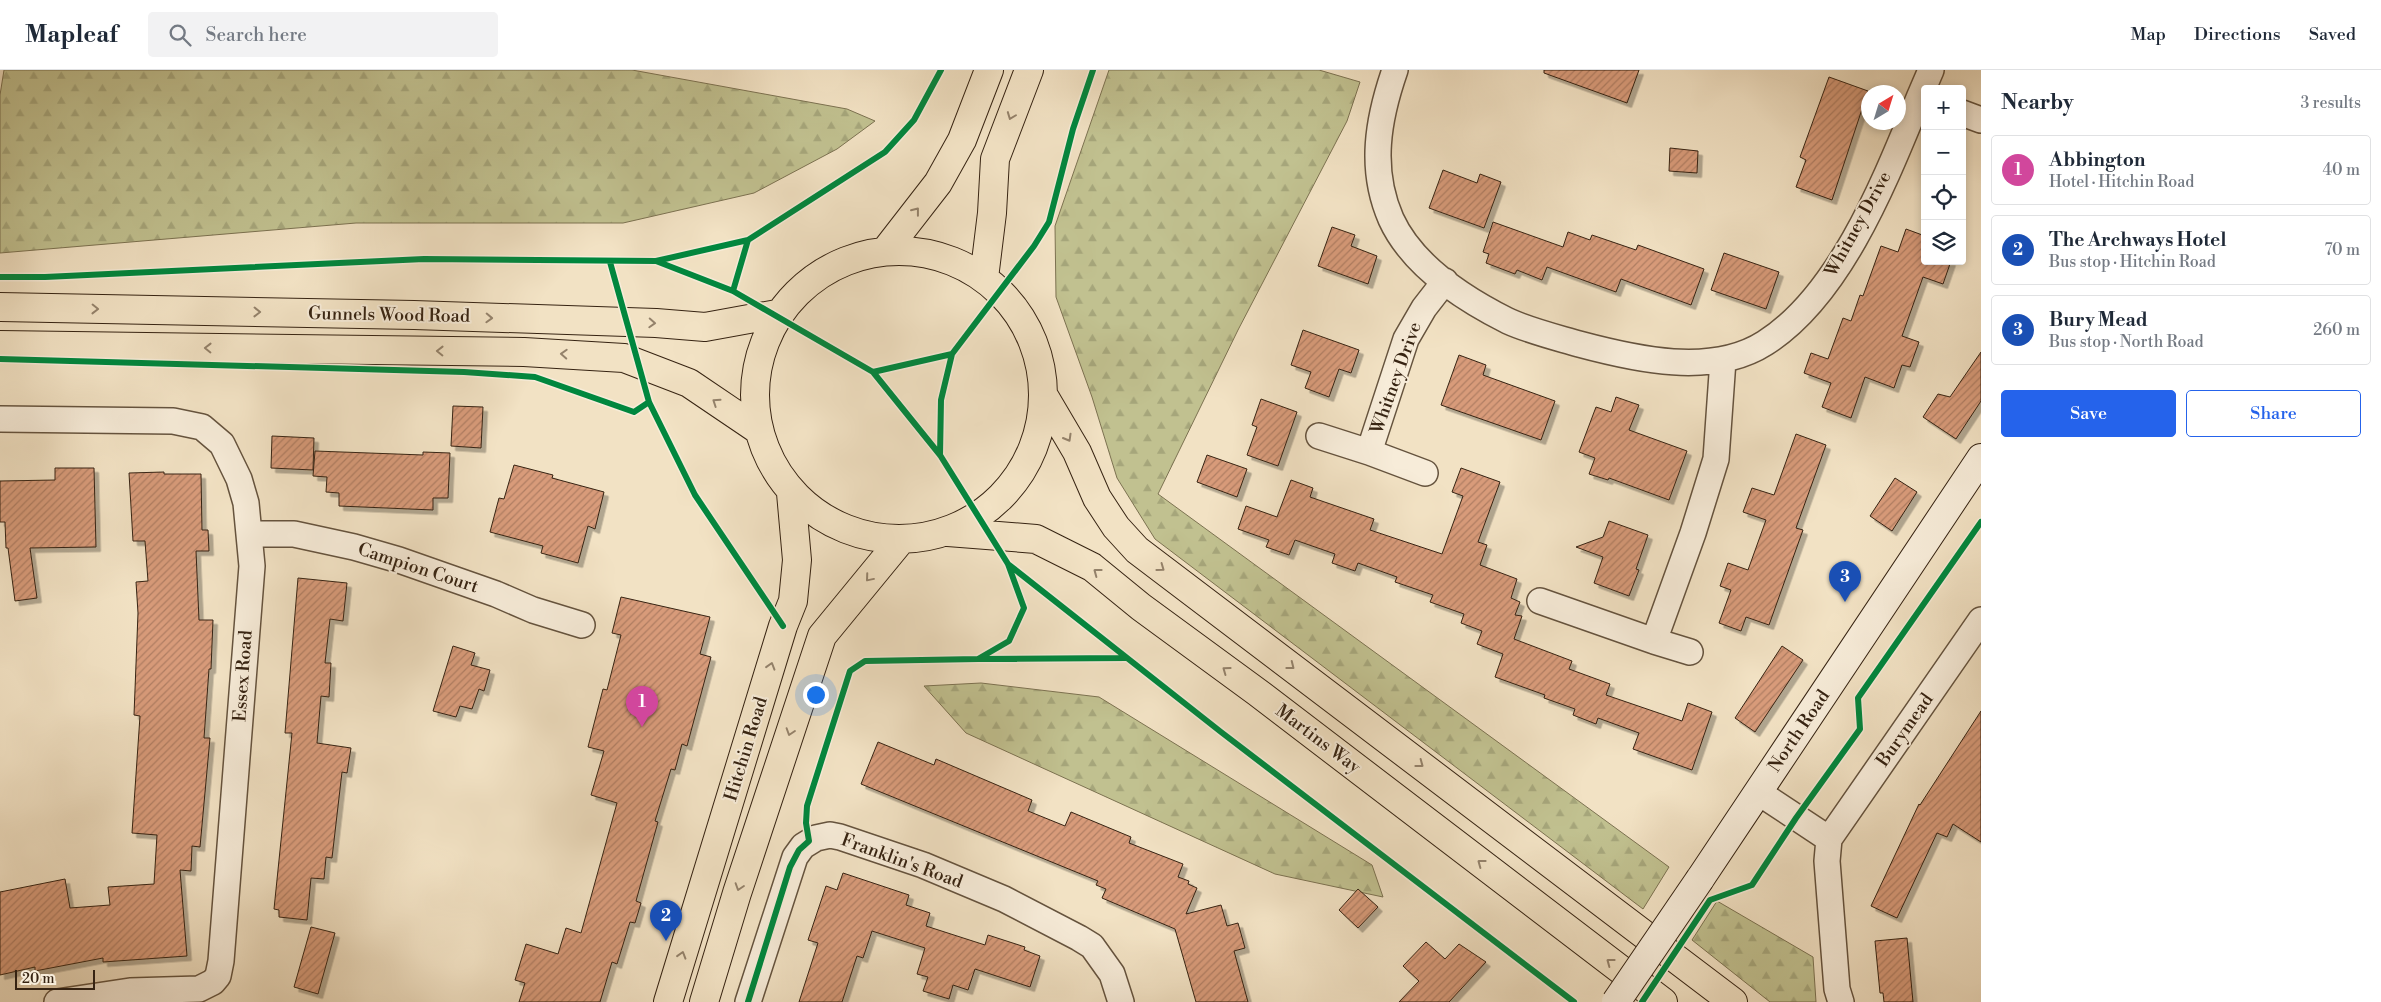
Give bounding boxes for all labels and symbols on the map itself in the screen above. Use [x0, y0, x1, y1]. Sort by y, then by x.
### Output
north arrow [1861, 85, 1906, 130]
one-way arrow [1007, 111, 1017, 119]
street label: Whitney Drive [1819, 167, 1896, 282]
one-way arrow [910, 207, 919, 217]
street label: Gunnels Wood Road [308, 302, 471, 328]
one-way arrow [91, 304, 99, 314]
one-way arrow [254, 307, 261, 317]
one-way arrow [486, 312, 494, 323]
one-way arrow [648, 318, 656, 329]
street label: Whitney Drive [1365, 319, 1427, 438]
one-way arrow [203, 343, 211, 353]
one-way arrow [436, 345, 444, 356]
one-way arrow [560, 349, 568, 360]
one-way arrow [713, 398, 722, 408]
one-way arrow [1062, 432, 1072, 441]
street label: Campion Court [355, 538, 482, 599]
pin: 3 [1829, 561, 1861, 602]
one-way arrow [1155, 562, 1165, 571]
one-way arrow [1094, 569, 1103, 577]
one-way arrow [865, 573, 874, 582]
street label: Essex Road [228, 629, 258, 723]
one-way arrow [1285, 660, 1294, 669]
one-way arrow [765, 663, 775, 671]
one-way arrow [1222, 667, 1232, 676]
your location [803, 682, 829, 708]
street label: North Road [1763, 685, 1835, 777]
pin: 1 [626, 686, 658, 727]
street label: Burymead [1871, 688, 1939, 772]
street label: Hitchin Road [719, 693, 773, 804]
street label: Martins Way [1271, 699, 1365, 779]
one-way arrow [786, 728, 796, 736]
one-way arrow [1414, 759, 1423, 767]
street label: Franklin's Road [838, 828, 967, 894]
one-way arrow [1478, 861, 1487, 869]
one-way arrow [735, 882, 745, 890]
pin: 2 [650, 900, 682, 941]
one-way arrow [677, 952, 687, 960]
one-way arrow [1606, 959, 1616, 968]
scale bar [15, 967, 95, 990]

